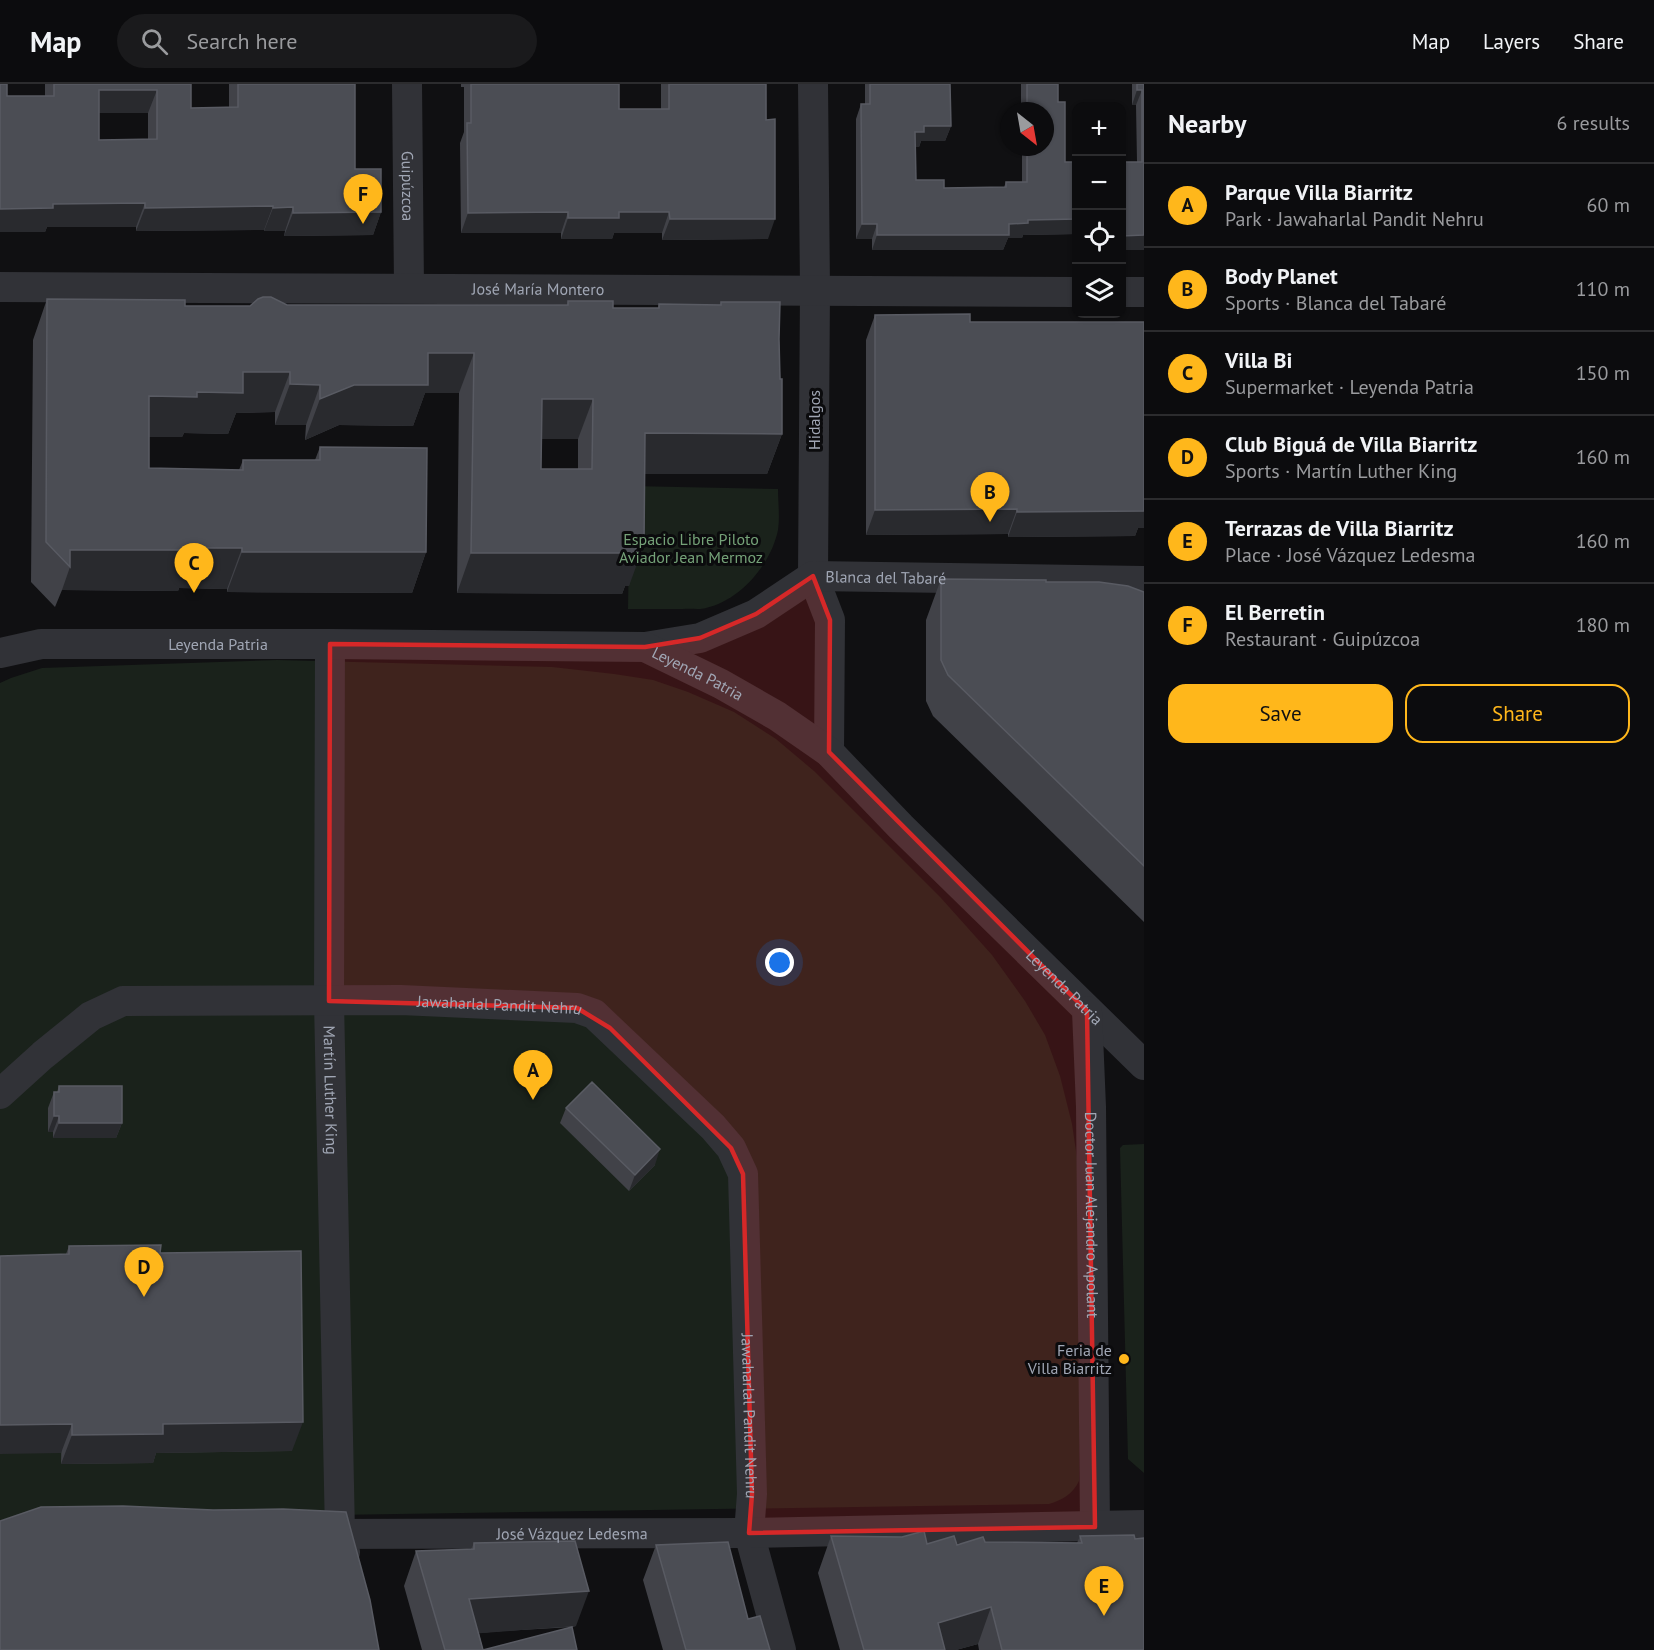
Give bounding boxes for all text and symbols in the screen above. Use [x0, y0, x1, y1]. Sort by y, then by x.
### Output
search box [117, 14, 537, 68]
text: Map [30, 23, 81, 60]
icon: search [138, 25, 171, 58]
text: Search here [186, 27, 297, 55]
text: Map [1412, 28, 1450, 55]
text: Layers [1483, 28, 1540, 55]
text: Share [1573, 28, 1624, 55]
north arrow [1000, 102, 1054, 156]
map controls [1072, 102, 1126, 318]
button: + [1072, 102, 1126, 156]
text: Nearby [1168, 107, 1246, 140]
text: 6 results [1557, 110, 1630, 136]
street label: Guipúzcoa [398, 151, 418, 221]
button: − [1072, 156, 1126, 210]
pin: F [344, 174, 382, 224]
text: Parque Villa Biarritz [1225, 178, 1413, 206]
text: A [1181, 192, 1194, 218]
text: 60 m [1587, 192, 1630, 218]
text: Park · Jawaharlal Pandit Nehru [1225, 206, 1484, 232]
button: locate [1072, 210, 1126, 264]
text: Body Planet [1225, 262, 1338, 290]
button: layers [1072, 264, 1126, 318]
text: B [1182, 276, 1193, 302]
text: 110 m [1576, 276, 1630, 302]
street label: José María Montero [471, 278, 604, 299]
text: Sports · Blanca del Tabaré [1225, 290, 1447, 316]
text: Villa Bi [1225, 346, 1293, 374]
text: C [1182, 360, 1193, 386]
text: 150 m [1576, 360, 1630, 386]
text: Supermarket · Leyenda Patria [1225, 374, 1474, 400]
street label: Hidalgos [804, 390, 824, 450]
text: Club Biguá de Villa Biarritz [1225, 430, 1477, 458]
text: D [1181, 444, 1194, 470]
text: 160 m [1576, 444, 1630, 470]
text: Sports · Martín Luther King [1225, 458, 1457, 484]
pin: B [970, 472, 1010, 522]
text: Terrazas de Villa Biarritz [1225, 514, 1454, 542]
text: E [1182, 528, 1193, 554]
text: 160 m [1576, 528, 1630, 554]
park label: Espacio Libre Piloto Aviador Jean Mermoz [619, 529, 763, 567]
text: Place · José Vázquez Ledesma [1225, 542, 1475, 568]
pin: C [174, 544, 214, 593]
street label: Blanca del Tabaré [825, 566, 946, 588]
text: El Berretin [1225, 598, 1325, 626]
text: F [1182, 612, 1193, 638]
text: 180 m [1576, 612, 1630, 638]
text: Restaurant · Guipúzcoa [1225, 626, 1420, 652]
street label: Leyenda Patria [168, 634, 268, 654]
street label: Leyenda Patria [649, 642, 747, 705]
button: Save [1168, 684, 1393, 743]
button: Share [1405, 684, 1630, 743]
street label: Leyenda Patria [1022, 945, 1107, 1029]
your location [765, 948, 794, 977]
street label: Jawaharlal Pandit Nehru [416, 991, 585, 1019]
street label: Martín Luther King [320, 1025, 342, 1155]
pin: A [514, 1050, 552, 1100]
street label: Doctor Juan Alejandro Apolant [1081, 1112, 1103, 1319]
pin: D [124, 1248, 164, 1297]
street label: Jawaharlal Pandit Nehru [737, 1332, 762, 1500]
place label: Feria de Villa Biarritz [1027, 1340, 1112, 1378]
marker: Feria de Villa Biarritz [1117, 1352, 1131, 1366]
street label: José Vázquez Ledesma [495, 1523, 648, 1544]
pin: E [1084, 1566, 1124, 1616]

